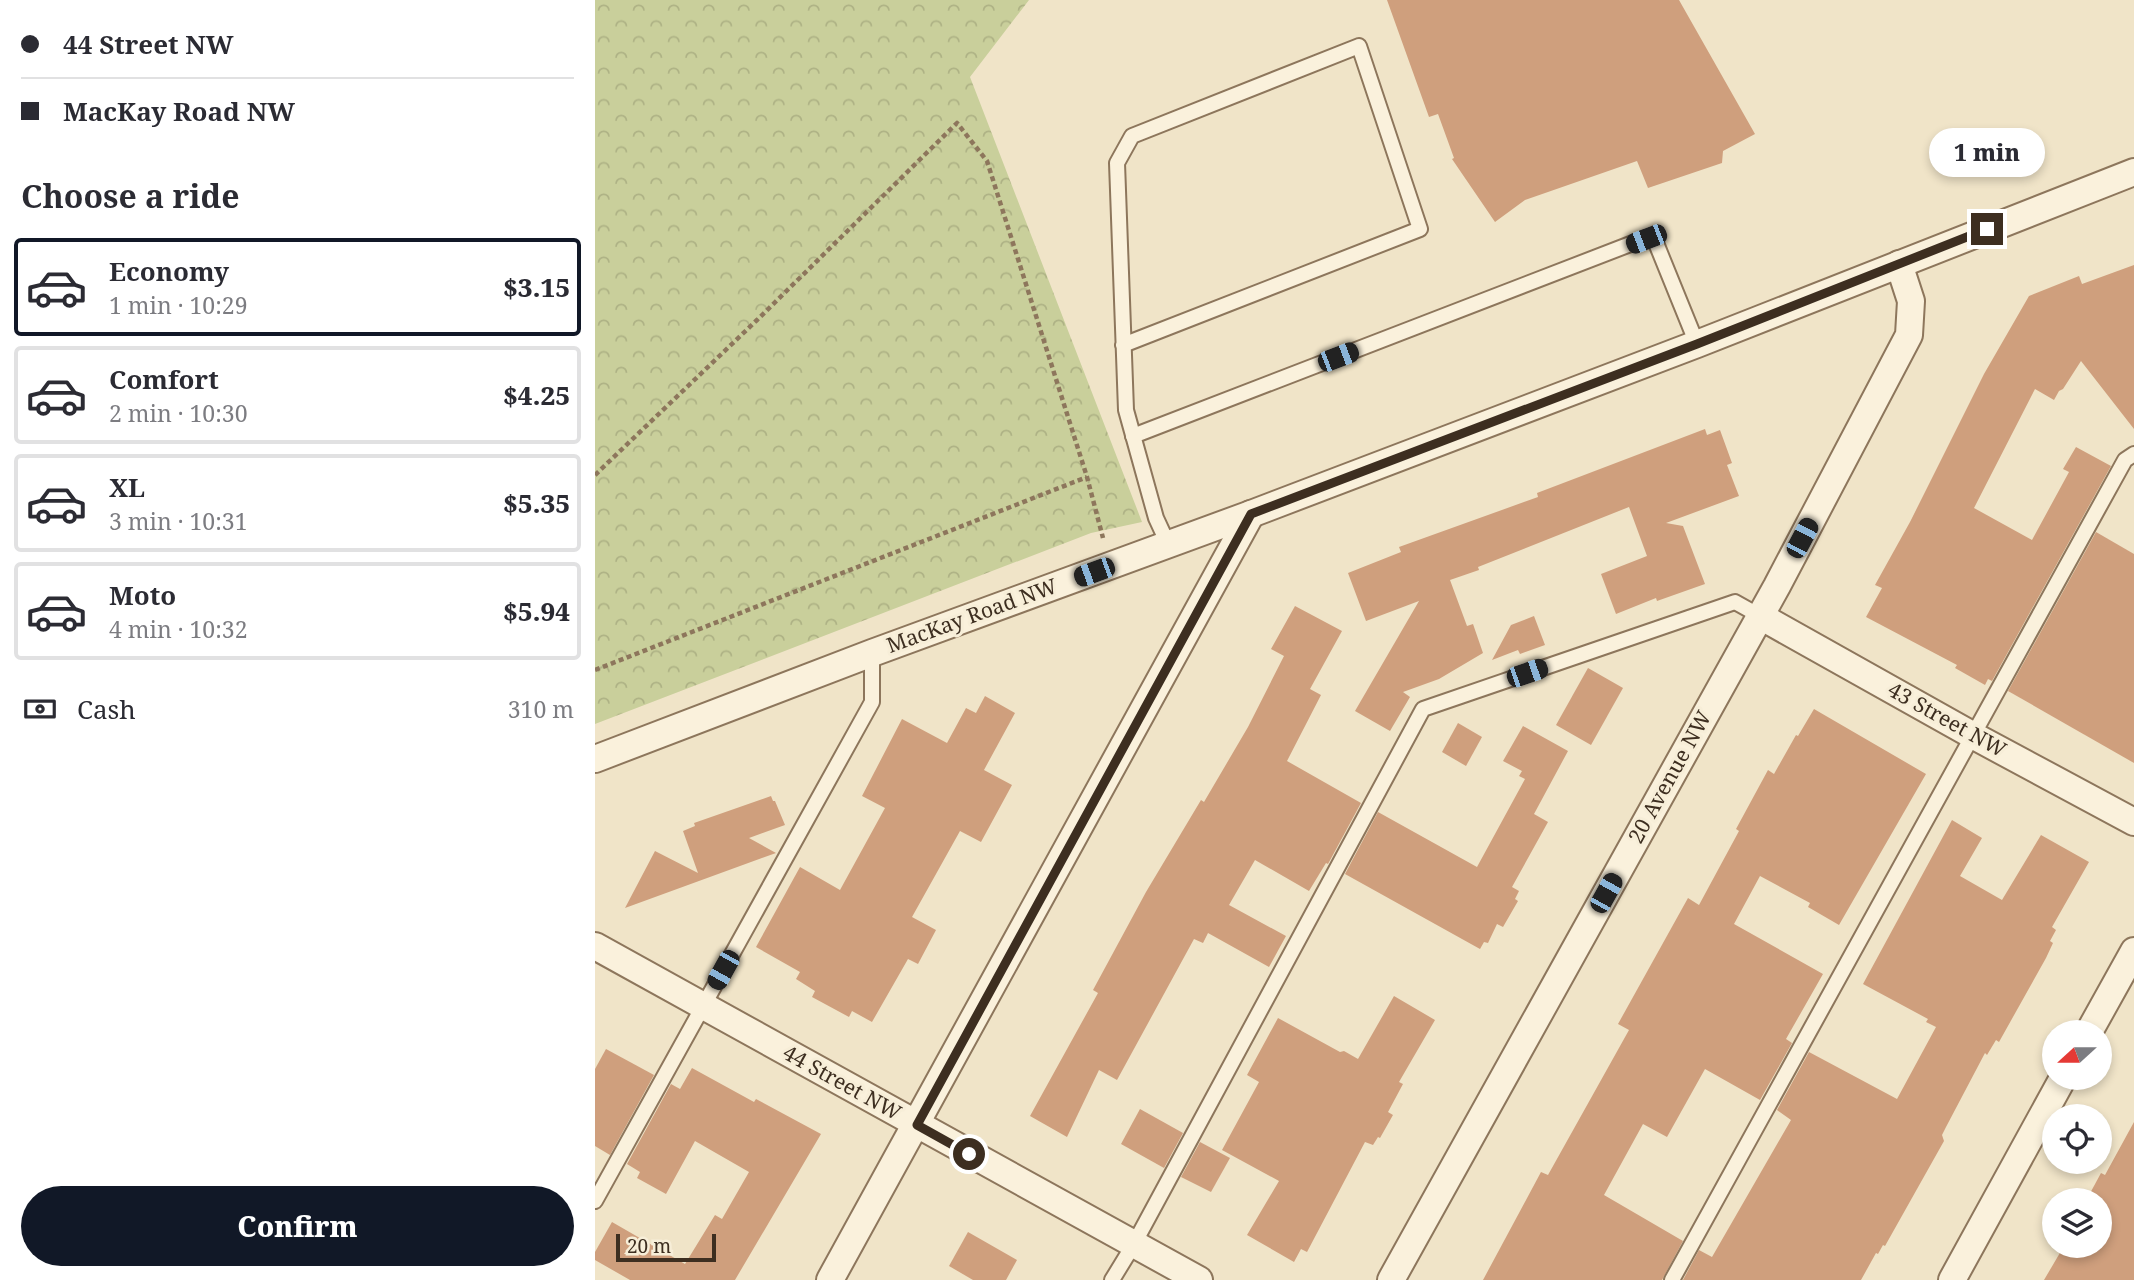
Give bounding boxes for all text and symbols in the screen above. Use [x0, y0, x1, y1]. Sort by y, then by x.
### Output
text: 44 Street NW [63, 26, 234, 62]
text: MacKay Road NW [63, 93, 295, 129]
callout: 1 min [1929, 128, 2045, 176]
text: 1 min [1954, 136, 2020, 168]
text: Choose a ride [21, 174, 240, 217]
route end [1971, 213, 2003, 245]
car [1623, 222, 1670, 256]
text: Economy [109, 253, 229, 289]
icon: car [25, 256, 88, 319]
text: $3.15 [503, 269, 570, 305]
text: 1 min · 10:29 [109, 289, 247, 321]
car [1315, 340, 1362, 374]
text: Comfort [109, 361, 219, 397]
icon: car [25, 364, 88, 427]
text: $4.25 [503, 377, 570, 413]
text: 2 min · 10:30 [109, 397, 247, 429]
text: XL [109, 469, 145, 505]
icon: car [25, 472, 88, 535]
text: $5.35 [503, 485, 570, 521]
text: 3 min · 10:31 [109, 505, 247, 537]
car [1783, 515, 1822, 561]
car [1071, 555, 1118, 589]
street label: MacKay Road NW [883, 571, 1061, 659]
text: Moto [109, 577, 176, 613]
icon: car [25, 580, 88, 643]
text: $5.94 [503, 593, 570, 629]
text: 4 min · 10:32 [109, 613, 247, 645]
car [1504, 656, 1551, 690]
street label: 43 Street NW [1883, 675, 2012, 763]
icon: cash [21, 690, 59, 728]
text: Cash [77, 691, 136, 727]
text: 310 m [508, 693, 574, 725]
street label: 20 Avenue NW [1621, 705, 1717, 848]
car [1587, 870, 1626, 916]
car [704, 947, 743, 993]
north arrow [2042, 1020, 2112, 1090]
map controls [2042, 1020, 2112, 1258]
street label: 44 Street NW [778, 1038, 907, 1126]
button: locate [2042, 1104, 2112, 1174]
route start [953, 1138, 985, 1170]
button: Confirm [21, 1186, 574, 1266]
button: layers [2042, 1188, 2112, 1258]
scale bar [616, 1231, 716, 1263]
text: 20 m [627, 1233, 671, 1259]

